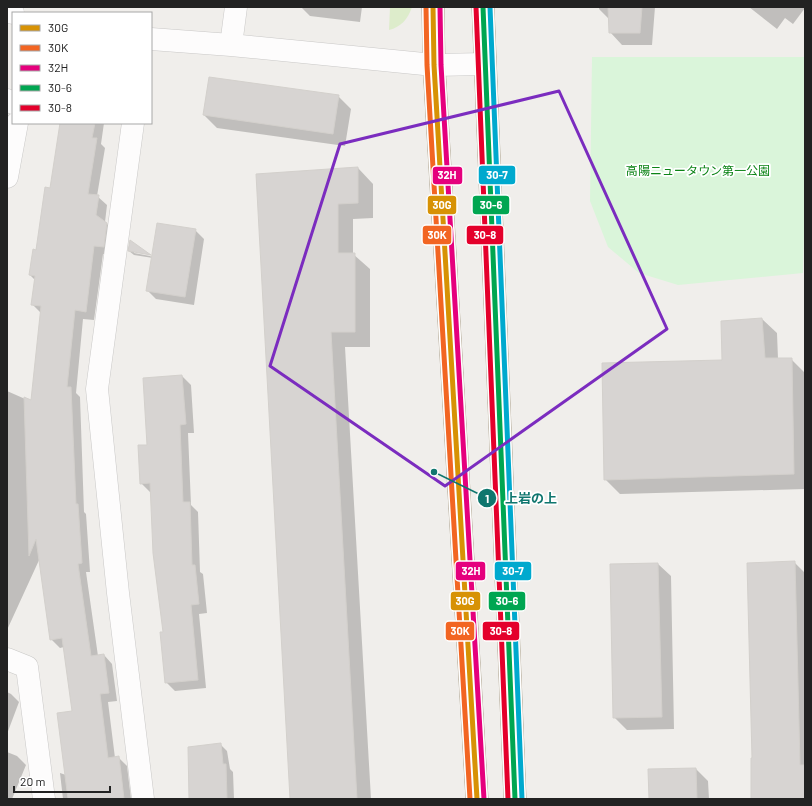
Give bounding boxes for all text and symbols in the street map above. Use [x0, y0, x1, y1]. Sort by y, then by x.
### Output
legend [12, 12, 152, 124]
text: 30G [48, 20, 68, 34]
text: 30K [48, 40, 69, 54]
text: 32H [48, 60, 68, 74]
text: 30-6 [48, 80, 72, 94]
text: 30-8 [48, 100, 72, 114]
park label: 高陽ニュータウン第一公園 [626, 163, 770, 177]
line badge: 30-7 [478, 165, 516, 185]
line badge: 32H [432, 166, 463, 185]
text: 32H [437, 168, 457, 181]
text: 30-7 [486, 168, 508, 181]
line badge: 30G [427, 195, 457, 215]
line badge: 30-6 [472, 195, 510, 215]
text: 30G [433, 198, 452, 211]
text: 30-6 [480, 198, 502, 211]
line badge: 30K [422, 225, 452, 245]
line badge: 30-8 [466, 225, 504, 245]
text: 30K [427, 228, 447, 241]
text: 30-8 [474, 228, 496, 241]
callout: 上岩の上 [477, 486, 565, 511]
text: 上岩の上 [505, 490, 557, 506]
text: 1 [485, 491, 489, 505]
line badge: 32H [455, 561, 486, 581]
line badge: 30-7 [494, 561, 532, 581]
text: 32H [461, 564, 481, 577]
text: 30-7 [502, 564, 524, 577]
line badge: 30G [450, 591, 481, 611]
line badge: 30-6 [488, 591, 526, 611]
text: 30G [456, 594, 475, 607]
text: 30-6 [496, 594, 518, 607]
line badge: 30K [445, 621, 475, 641]
line badge: 30-8 [482, 621, 520, 641]
text: 30K [450, 624, 470, 637]
text: 30-8 [490, 624, 512, 637]
scale bar [14, 768, 110, 794]
text: 20 m [20, 774, 46, 788]

